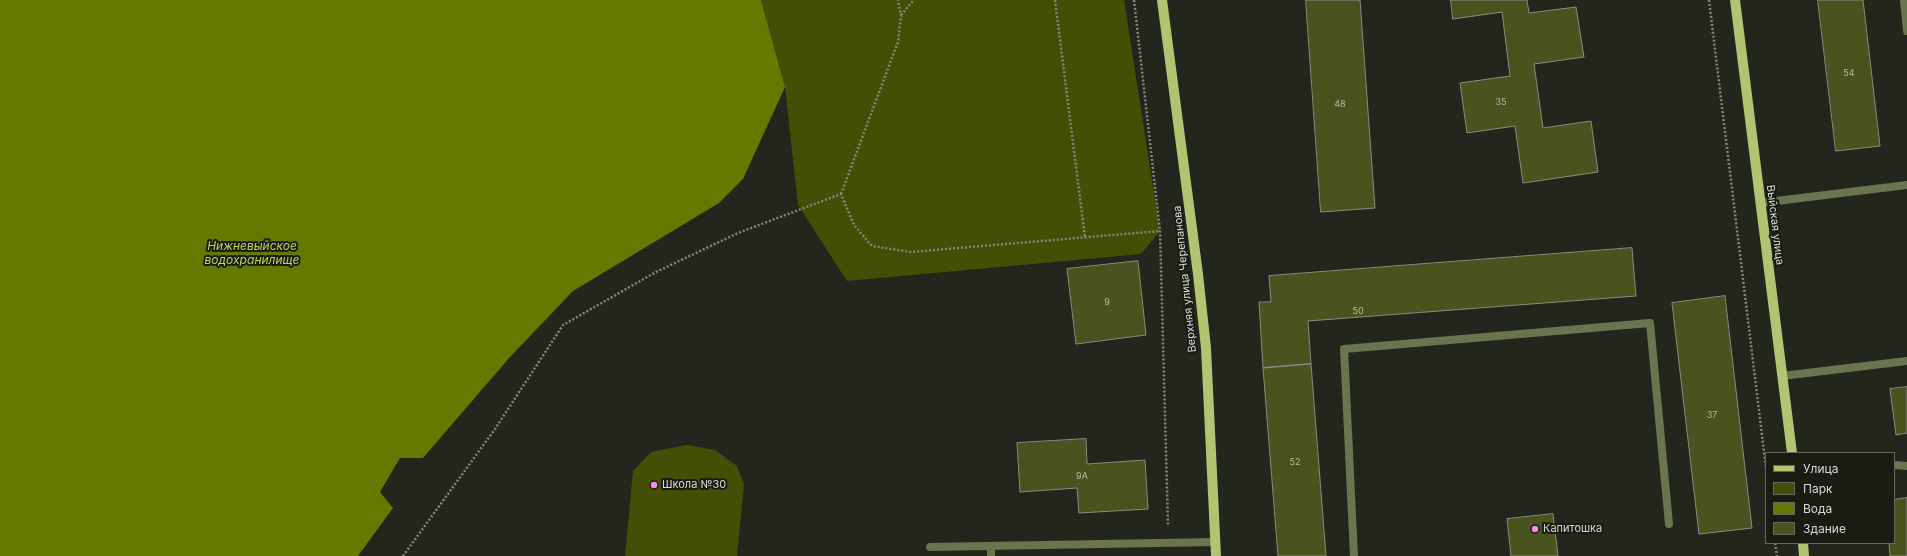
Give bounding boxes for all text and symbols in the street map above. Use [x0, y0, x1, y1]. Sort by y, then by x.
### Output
house number: 54 [1843, 68, 1855, 78]
house number: 35 [1495, 97, 1507, 107]
house number: 48 [1334, 99, 1346, 109]
street label: Выйская улица [1764, 184, 1786, 266]
street label: Верхняя улица Черепанова [1171, 205, 1199, 353]
water label: Нижневыйское водохранилище [205, 239, 299, 267]
house number: 9 [1104, 297, 1110, 307]
house number: 50 [1352, 306, 1364, 316]
house number: 37 [1707, 410, 1717, 420]
legend [1765, 452, 1895, 544]
house number: 52 [1290, 457, 1300, 467]
text: Улица [1803, 461, 1838, 476]
house number: 9А [1076, 471, 1088, 481]
place label: Школа №30 [662, 478, 726, 492]
marker: Школа №30 [649, 480, 659, 490]
text: Парк [1803, 481, 1833, 496]
text: Вода [1803, 501, 1832, 516]
text: Здание [1803, 521, 1846, 536]
place label: Капитошка [1543, 522, 1602, 536]
marker: Капитошка [1530, 524, 1540, 534]

